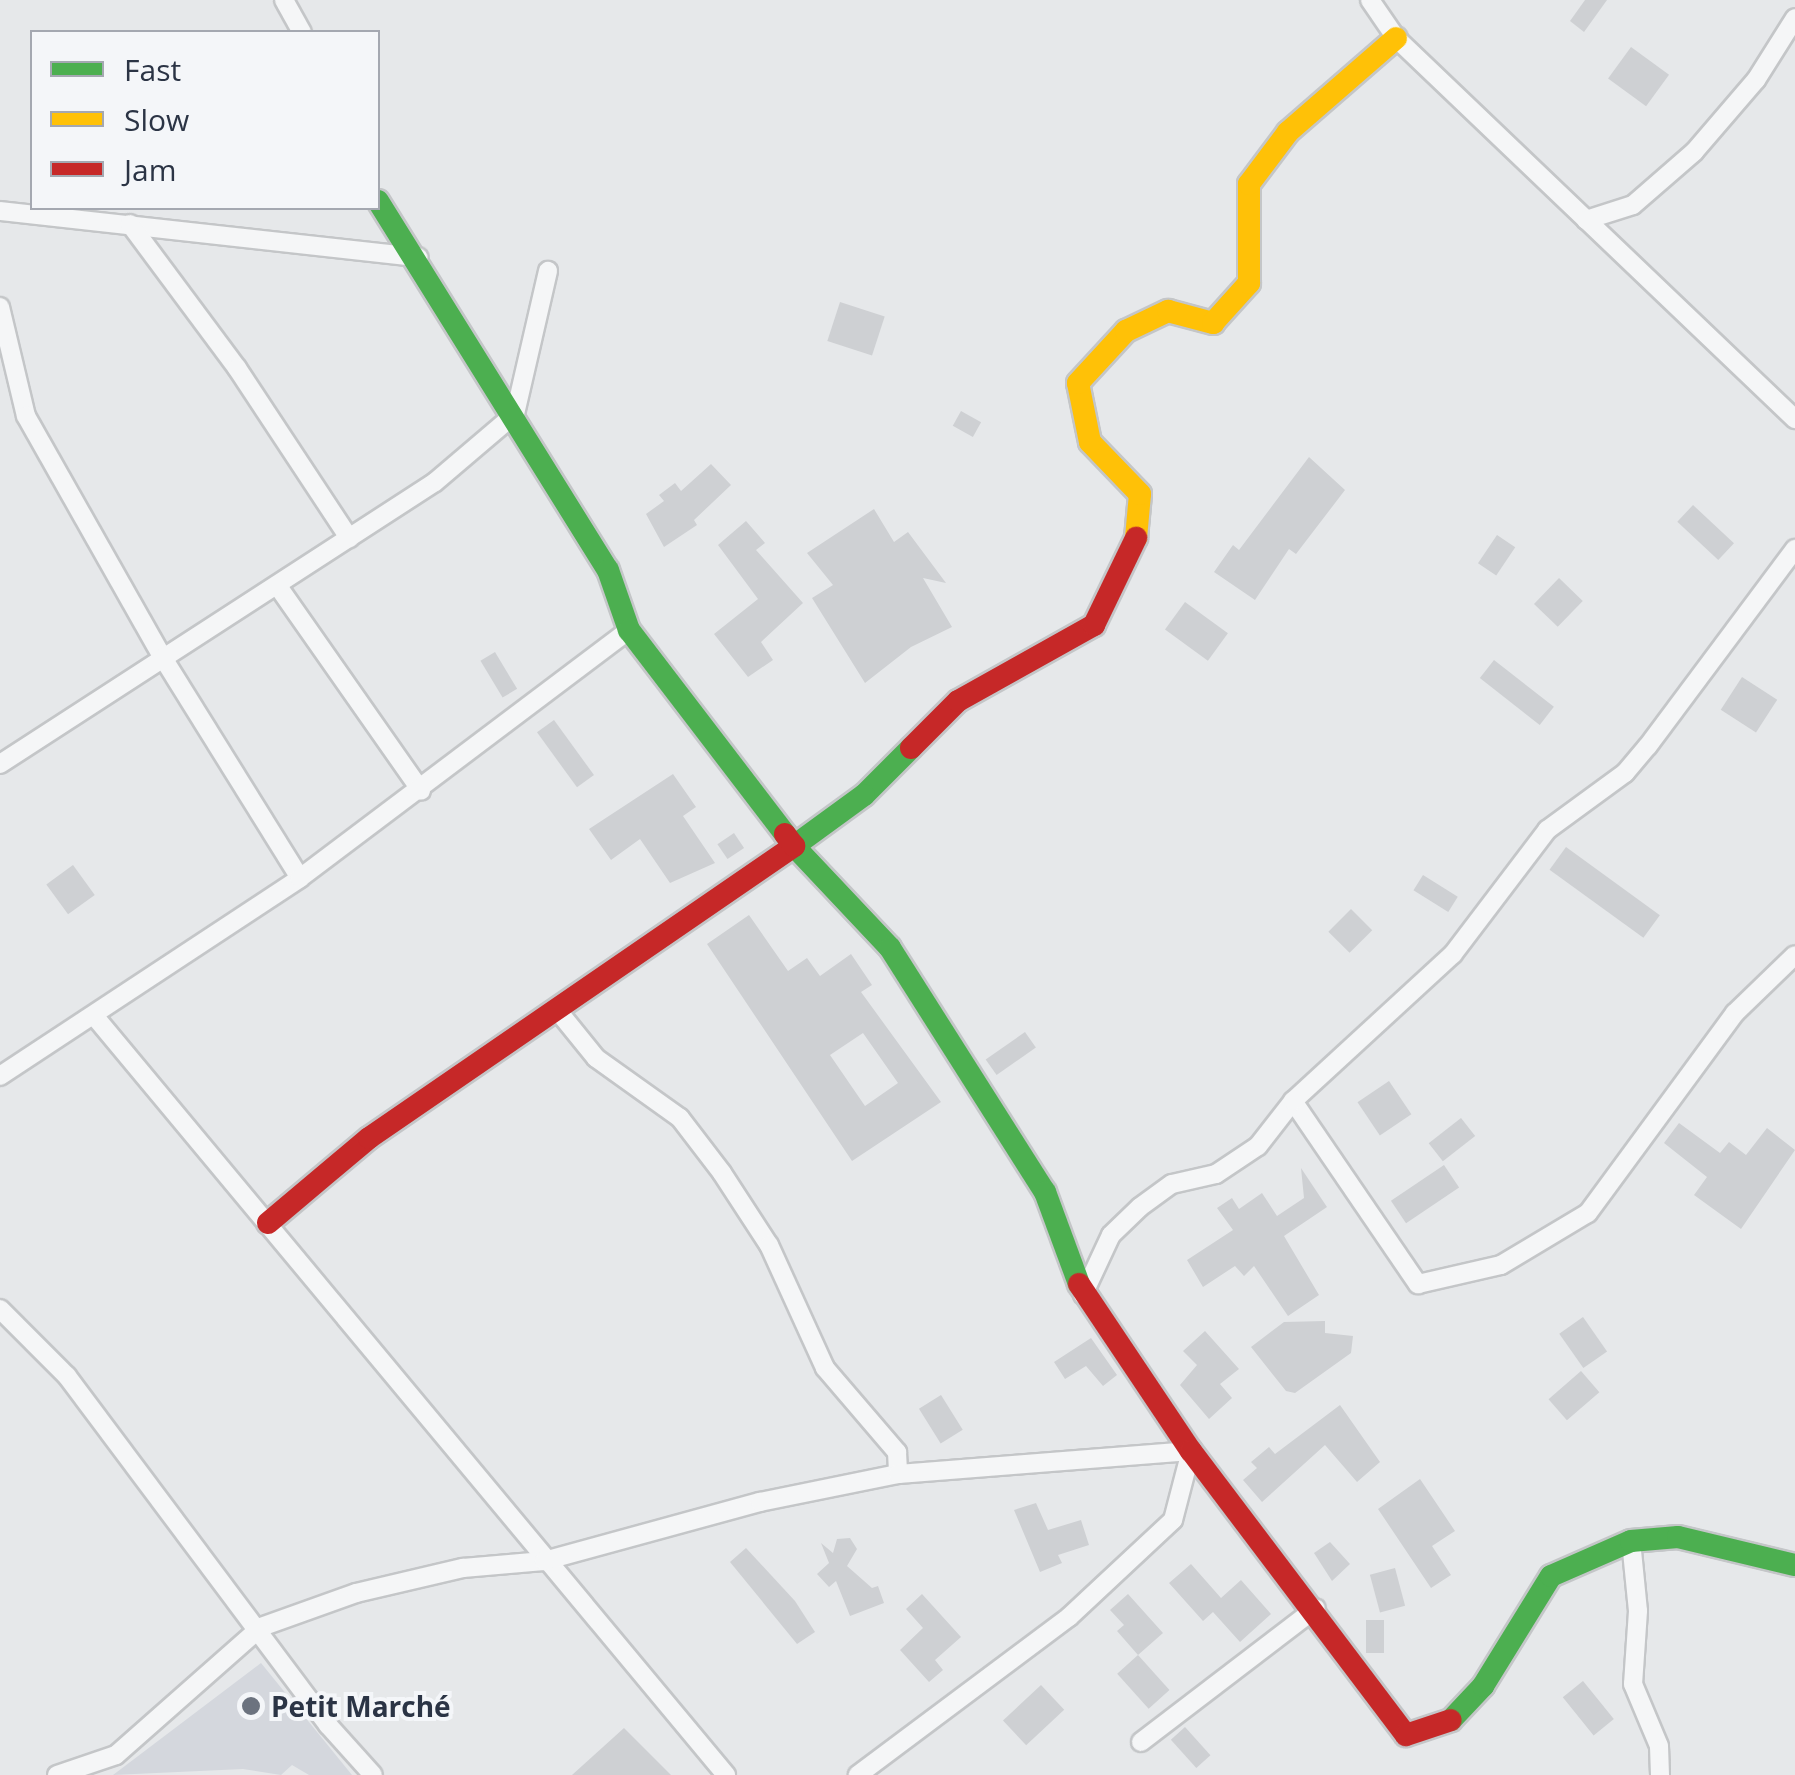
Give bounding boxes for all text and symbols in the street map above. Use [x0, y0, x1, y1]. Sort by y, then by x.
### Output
legend [30, 30, 380, 210]
text: Fast [124, 49, 181, 90]
text: Slow [124, 99, 189, 140]
text: Jam [124, 149, 177, 190]
place label: Petit Marché [271, 1689, 451, 1723]
marker: Petit Marché [240, 1695, 262, 1717]

